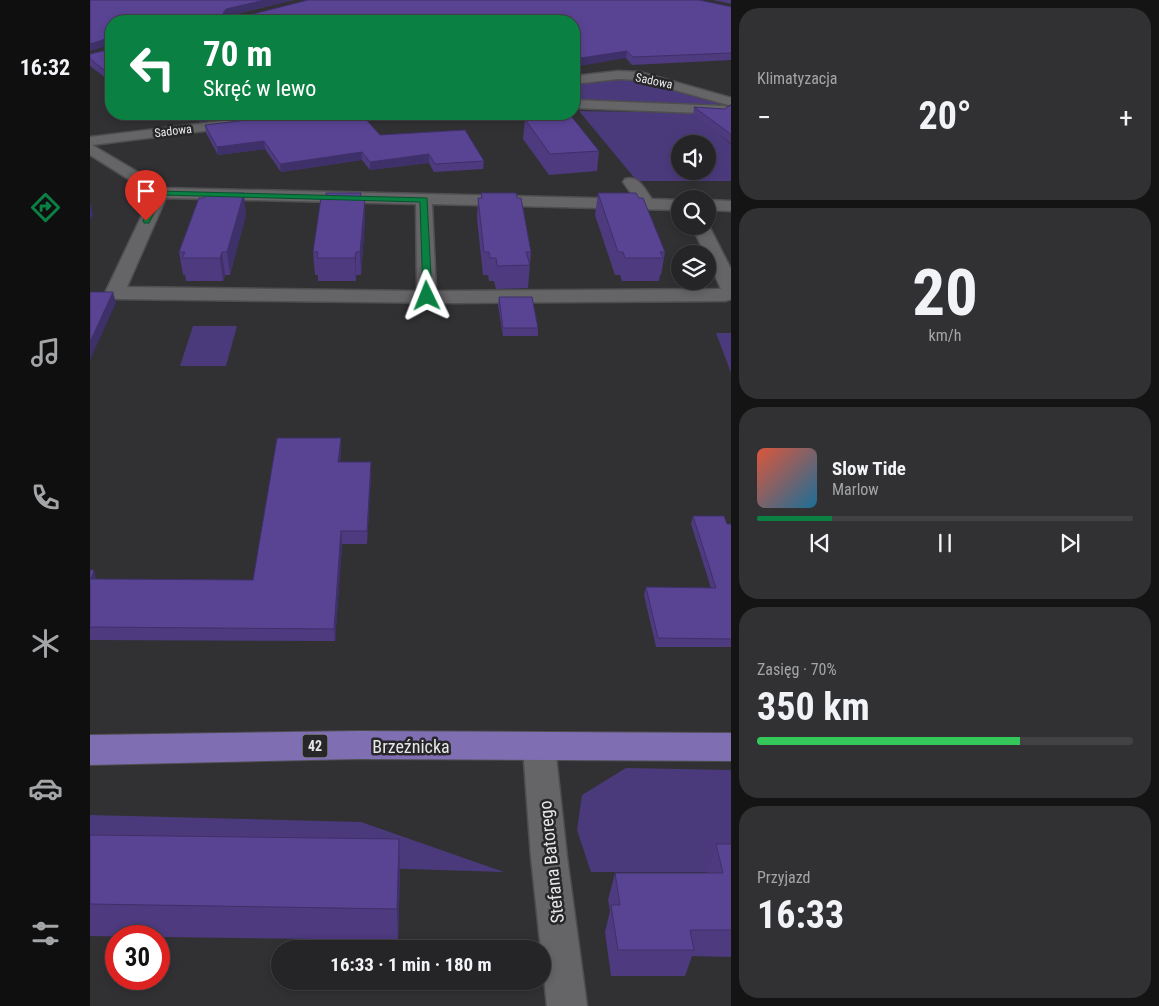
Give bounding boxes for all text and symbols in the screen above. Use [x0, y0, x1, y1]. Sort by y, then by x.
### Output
text: 70 m [203, 34, 272, 75]
icon: left [120, 35, 185, 100]
text: 16:32 [20, 55, 70, 80]
text: Klimatyzacja [757, 69, 838, 88]
street label: Sadowa [634, 70, 674, 92]
text: Skręć w lewo [203, 76, 316, 101]
text: 20° [918, 94, 972, 138]
text: − [757, 101, 771, 134]
text: + [1119, 101, 1133, 134]
street label: Sadowa [154, 122, 193, 140]
map controls [671, 135, 716, 290]
button: sound [671, 135, 716, 180]
pin [125, 170, 167, 221]
icon: arrive [132, 177, 160, 205]
icon: directions [28, 190, 63, 225]
button: search [671, 190, 716, 235]
button: layers [671, 245, 716, 290]
text: 20 [912, 255, 978, 331]
position arrow [400, 269, 452, 321]
text: km/h [929, 326, 961, 345]
icon: music [28, 335, 63, 370]
text: Slow Tide [832, 457, 906, 480]
icon: phone [28, 480, 63, 515]
text: Marlow [832, 480, 879, 499]
icon: previous [806, 529, 834, 557]
icon: pause [931, 529, 959, 557]
icon: next [1056, 529, 1084, 557]
icon: climate [28, 626, 63, 661]
text: Zasięg · 70% [757, 660, 837, 679]
text: 350 km [757, 685, 870, 729]
road number: 42 [302, 734, 328, 758]
street label: Brzeźnicka [372, 736, 450, 757]
icon: car [28, 771, 63, 806]
street label: Stefana Batorego [534, 800, 568, 924]
text: Przyjazd [757, 868, 811, 887]
text: 16:33 [757, 893, 844, 937]
icon: filters [28, 916, 63, 951]
speed limit sign: 30 [105, 925, 170, 990]
text: 16:33 · 1 min · 180 m [330, 953, 492, 976]

